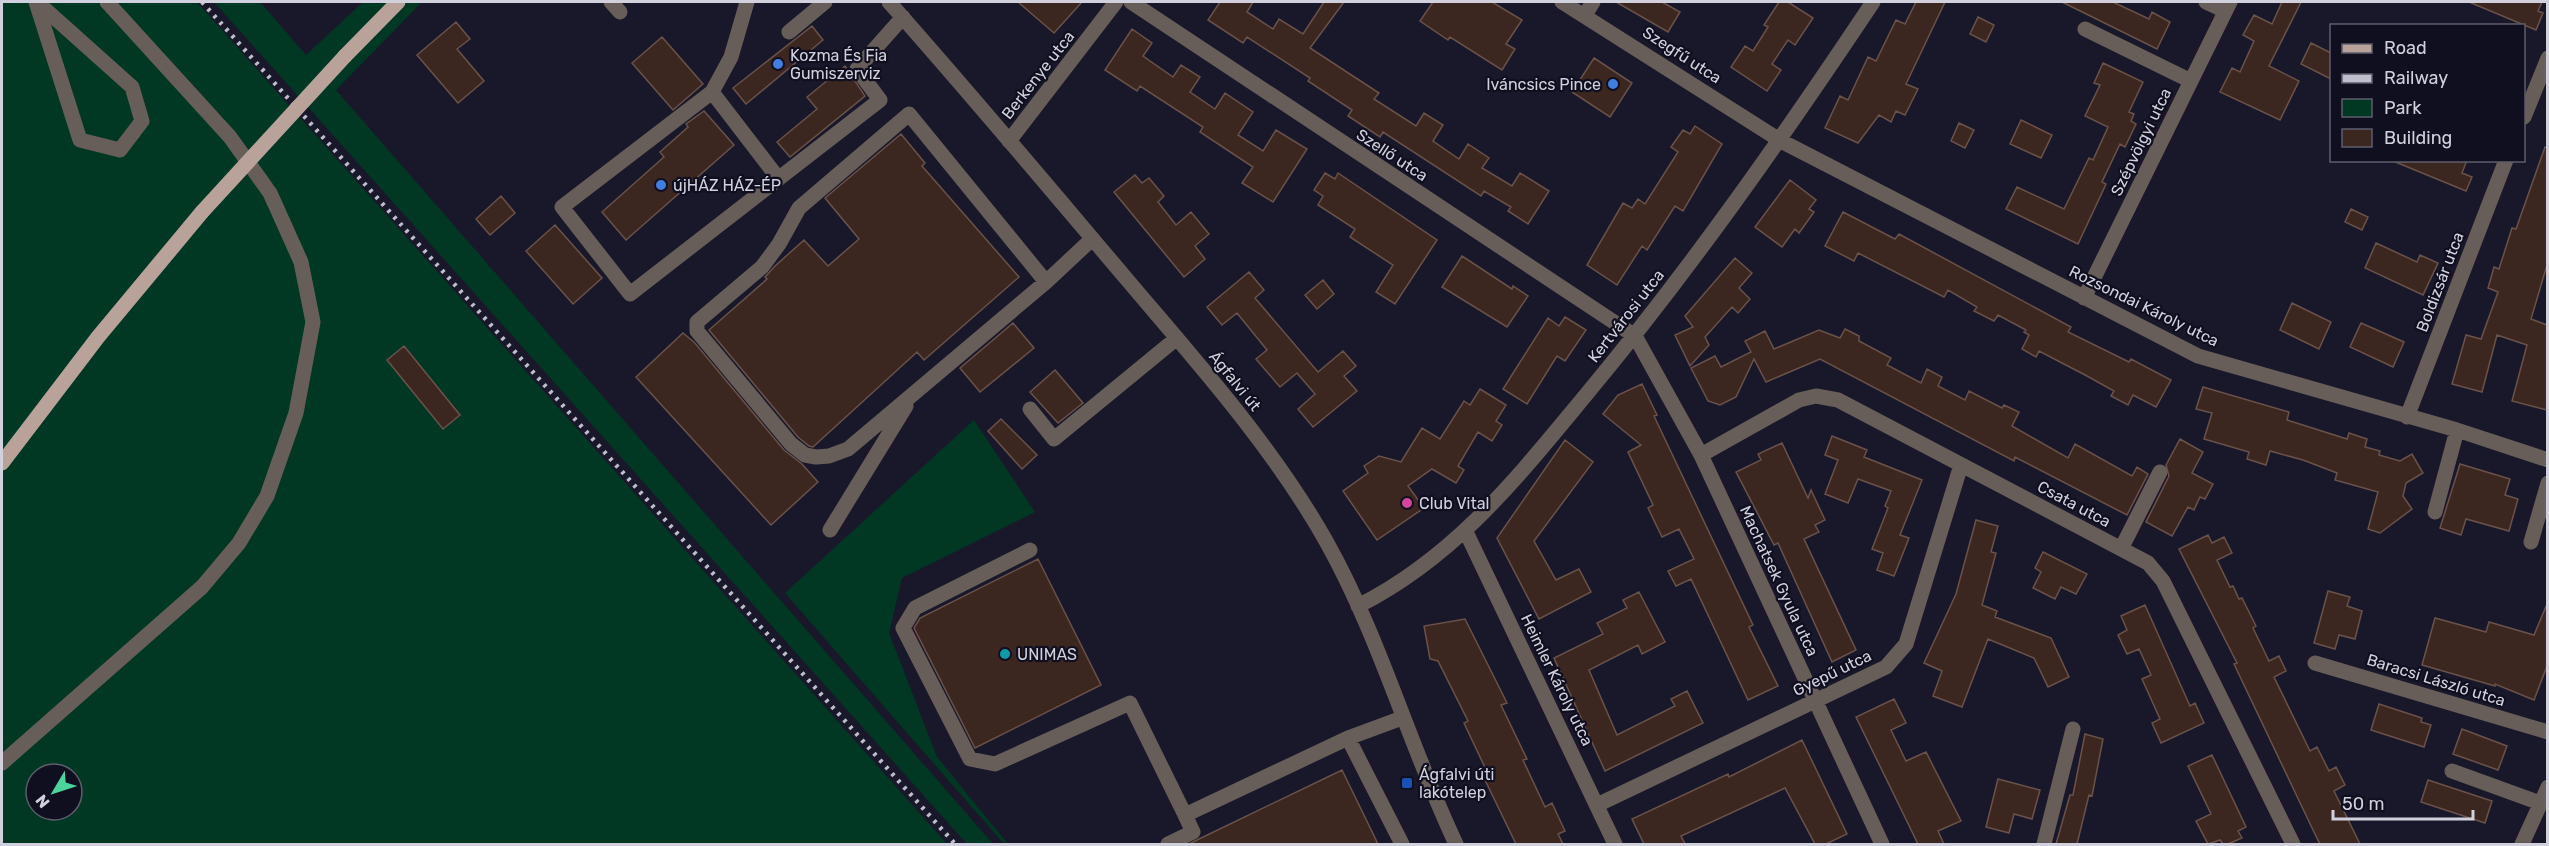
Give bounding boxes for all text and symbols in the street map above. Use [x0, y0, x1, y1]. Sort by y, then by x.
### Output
street label: Szegfű utca [1639, 23, 1725, 87]
legend [2330, 24, 2525, 162]
street label: Berkenye utca [998, 27, 1078, 123]
text: Road [2384, 37, 2427, 59]
place label: Kozma És Fia Gumiszerviz [790, 46, 887, 83]
marker: Kozma És Fia Gumiszerviz [771, 57, 785, 71]
text: Railway [2384, 67, 2448, 89]
place label: Iváncsics Pince [1486, 75, 1601, 94]
marker: Iváncsics Pince [1606, 77, 1620, 91]
street label: Szépvölgyi utca [2107, 85, 2175, 199]
text: Park [2384, 97, 2422, 119]
street label: Szellő utca [1353, 125, 1431, 185]
text: Building [2384, 127, 2452, 149]
place label: újHÁZ HÁZ-ÉP [673, 176, 781, 195]
marker: újHÁZ HÁZ-ÉP [654, 178, 668, 192]
street label: Boldizsár utca [2412, 229, 2468, 335]
street label: Rozsondai Károly utca [2066, 262, 2222, 350]
street label: Kertvárosi utca [1584, 266, 1668, 366]
street label: Ágfalvi út [1205, 347, 1265, 415]
street label: Csata utca [2034, 477, 2114, 531]
place label: Club Vital [1419, 494, 1489, 513]
marker: Club Vital [1400, 496, 1414, 510]
street label: Machatsek Gyula utca [1736, 503, 1822, 659]
street label: Heimler Károly utca [1517, 611, 1597, 749]
place label: UNIMAS [1017, 645, 1077, 664]
street label: Gyepű utca [1790, 646, 1874, 700]
marker: UNIMAS [998, 647, 1012, 661]
street label: Baracsi László utca [2364, 650, 2508, 710]
north arrow [24, 762, 84, 822]
place label: Ágfalvi úti lakótelep [1419, 765, 1494, 802]
marker: Ágfalvi úti lakótelep [1400, 776, 1414, 790]
scale bar [2333, 783, 2472, 821]
text: N [32, 791, 54, 812]
text: 50 m [2342, 793, 2385, 815]

